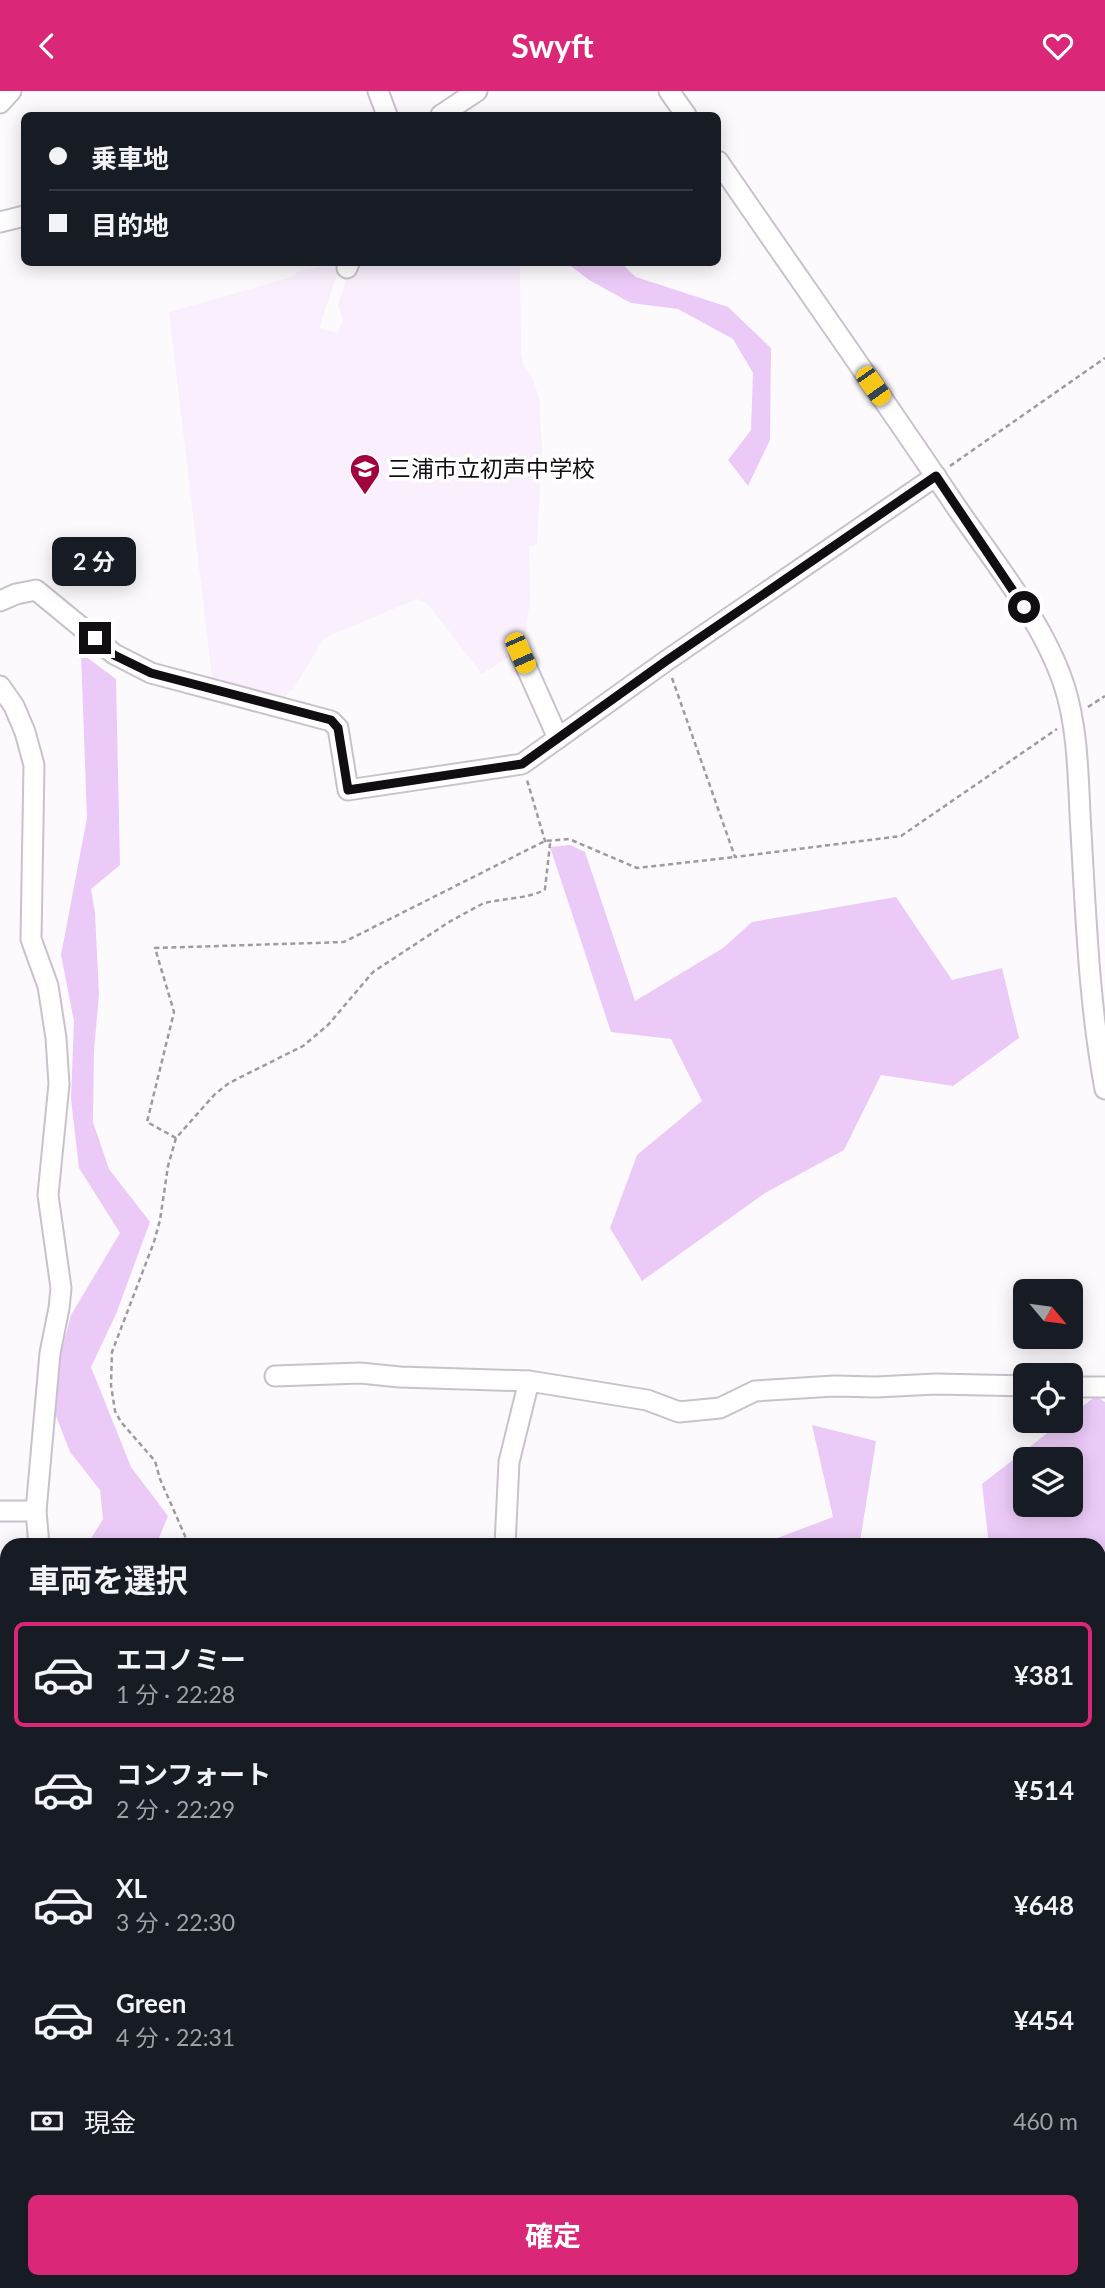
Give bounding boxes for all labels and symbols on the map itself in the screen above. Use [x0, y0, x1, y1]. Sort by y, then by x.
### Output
car [853, 363, 894, 409]
school or university icon: 三浦市立初声中学校 [348, 452, 382, 496]
place label: 三浦市立初声中学校 [388, 454, 595, 482]
callout: 2 分 [53, 537, 137, 585]
route start [1008, 591, 1040, 623]
route end [79, 622, 111, 654]
car [502, 630, 539, 676]
north arrow [1013, 1279, 1083, 1349]

